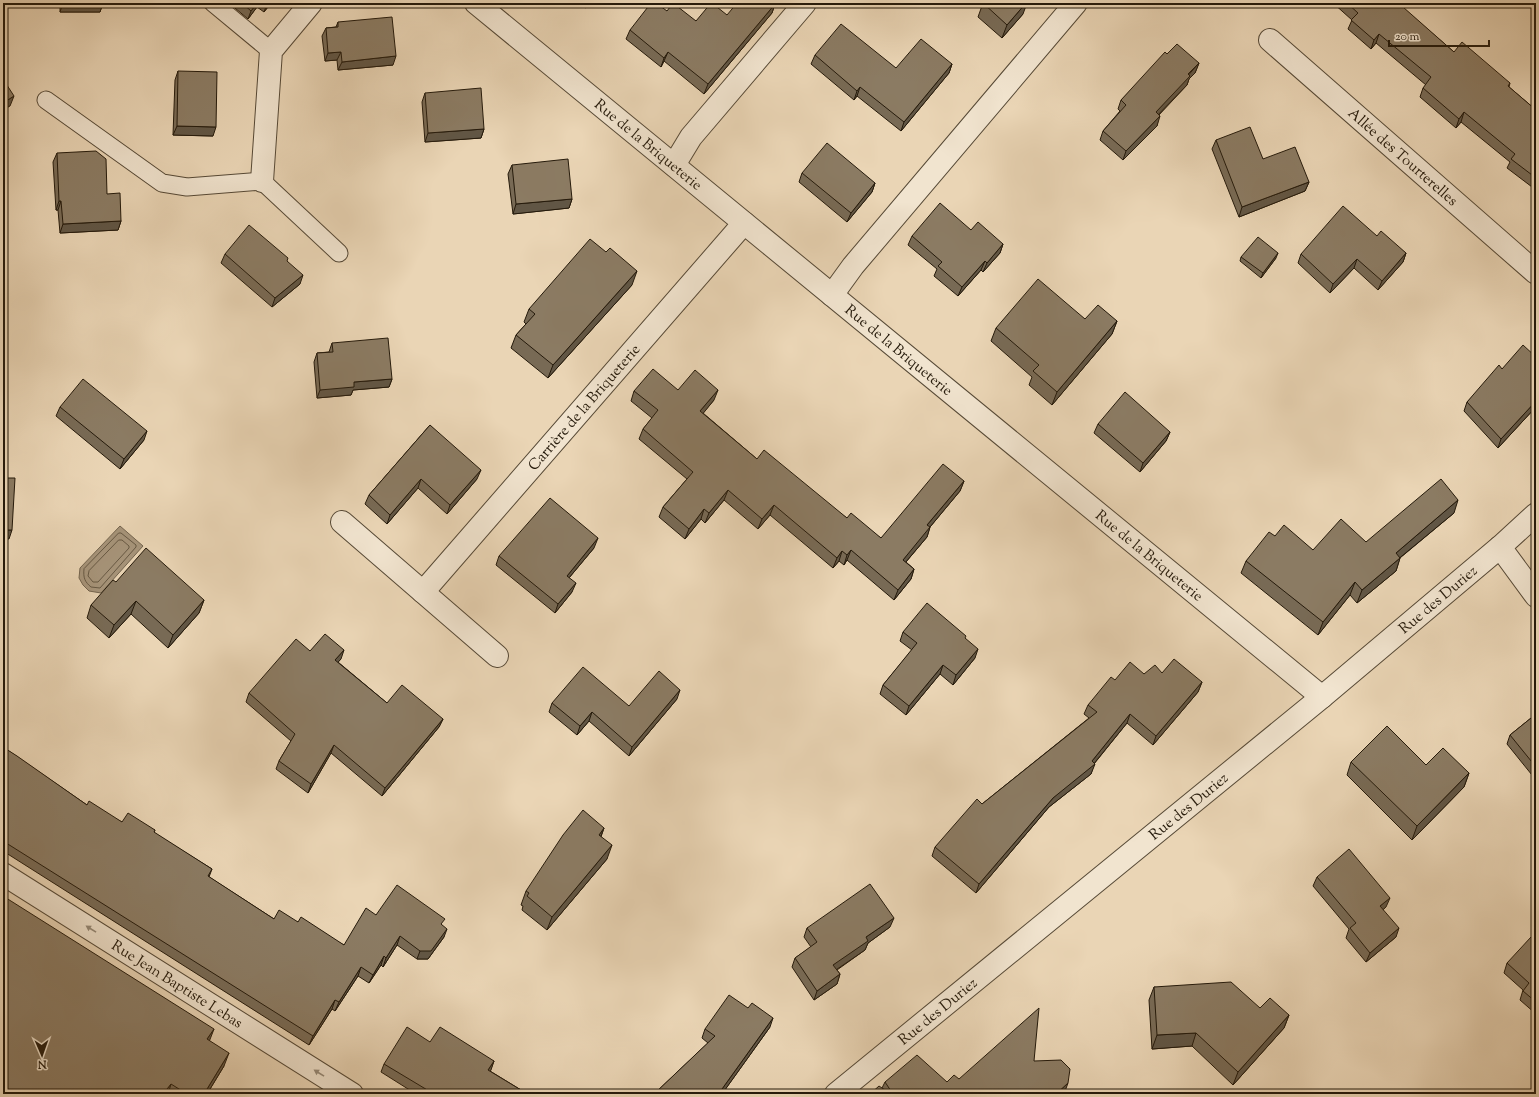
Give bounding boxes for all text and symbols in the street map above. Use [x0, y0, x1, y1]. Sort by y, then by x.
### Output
scale bar [1389, 22, 1489, 48]
text: 20 m [1395, 28, 1420, 46]
street label: Rue de la Briqueterie [589, 95, 706, 196]
street label: Allée des Tourterelles [1343, 104, 1462, 212]
street label: Rue de la Briqueterie [839, 300, 956, 402]
street label: Carrière de la Briqueterie [524, 340, 646, 476]
street label: Rue de la Briqueterie [1090, 506, 1207, 607]
street label: Rue des Duriez [1395, 561, 1483, 640]
street label: Rue des Duriez [1145, 768, 1234, 846]
one-way arrow [85, 926, 97, 933]
street label: Rue Jean Baptiste Lebas [107, 936, 246, 1034]
street label: Rue des Duriez [894, 973, 983, 1051]
north arrow [22, 1035, 62, 1075]
text: N [37, 1056, 48, 1072]
one-way arrow [313, 1070, 325, 1077]

